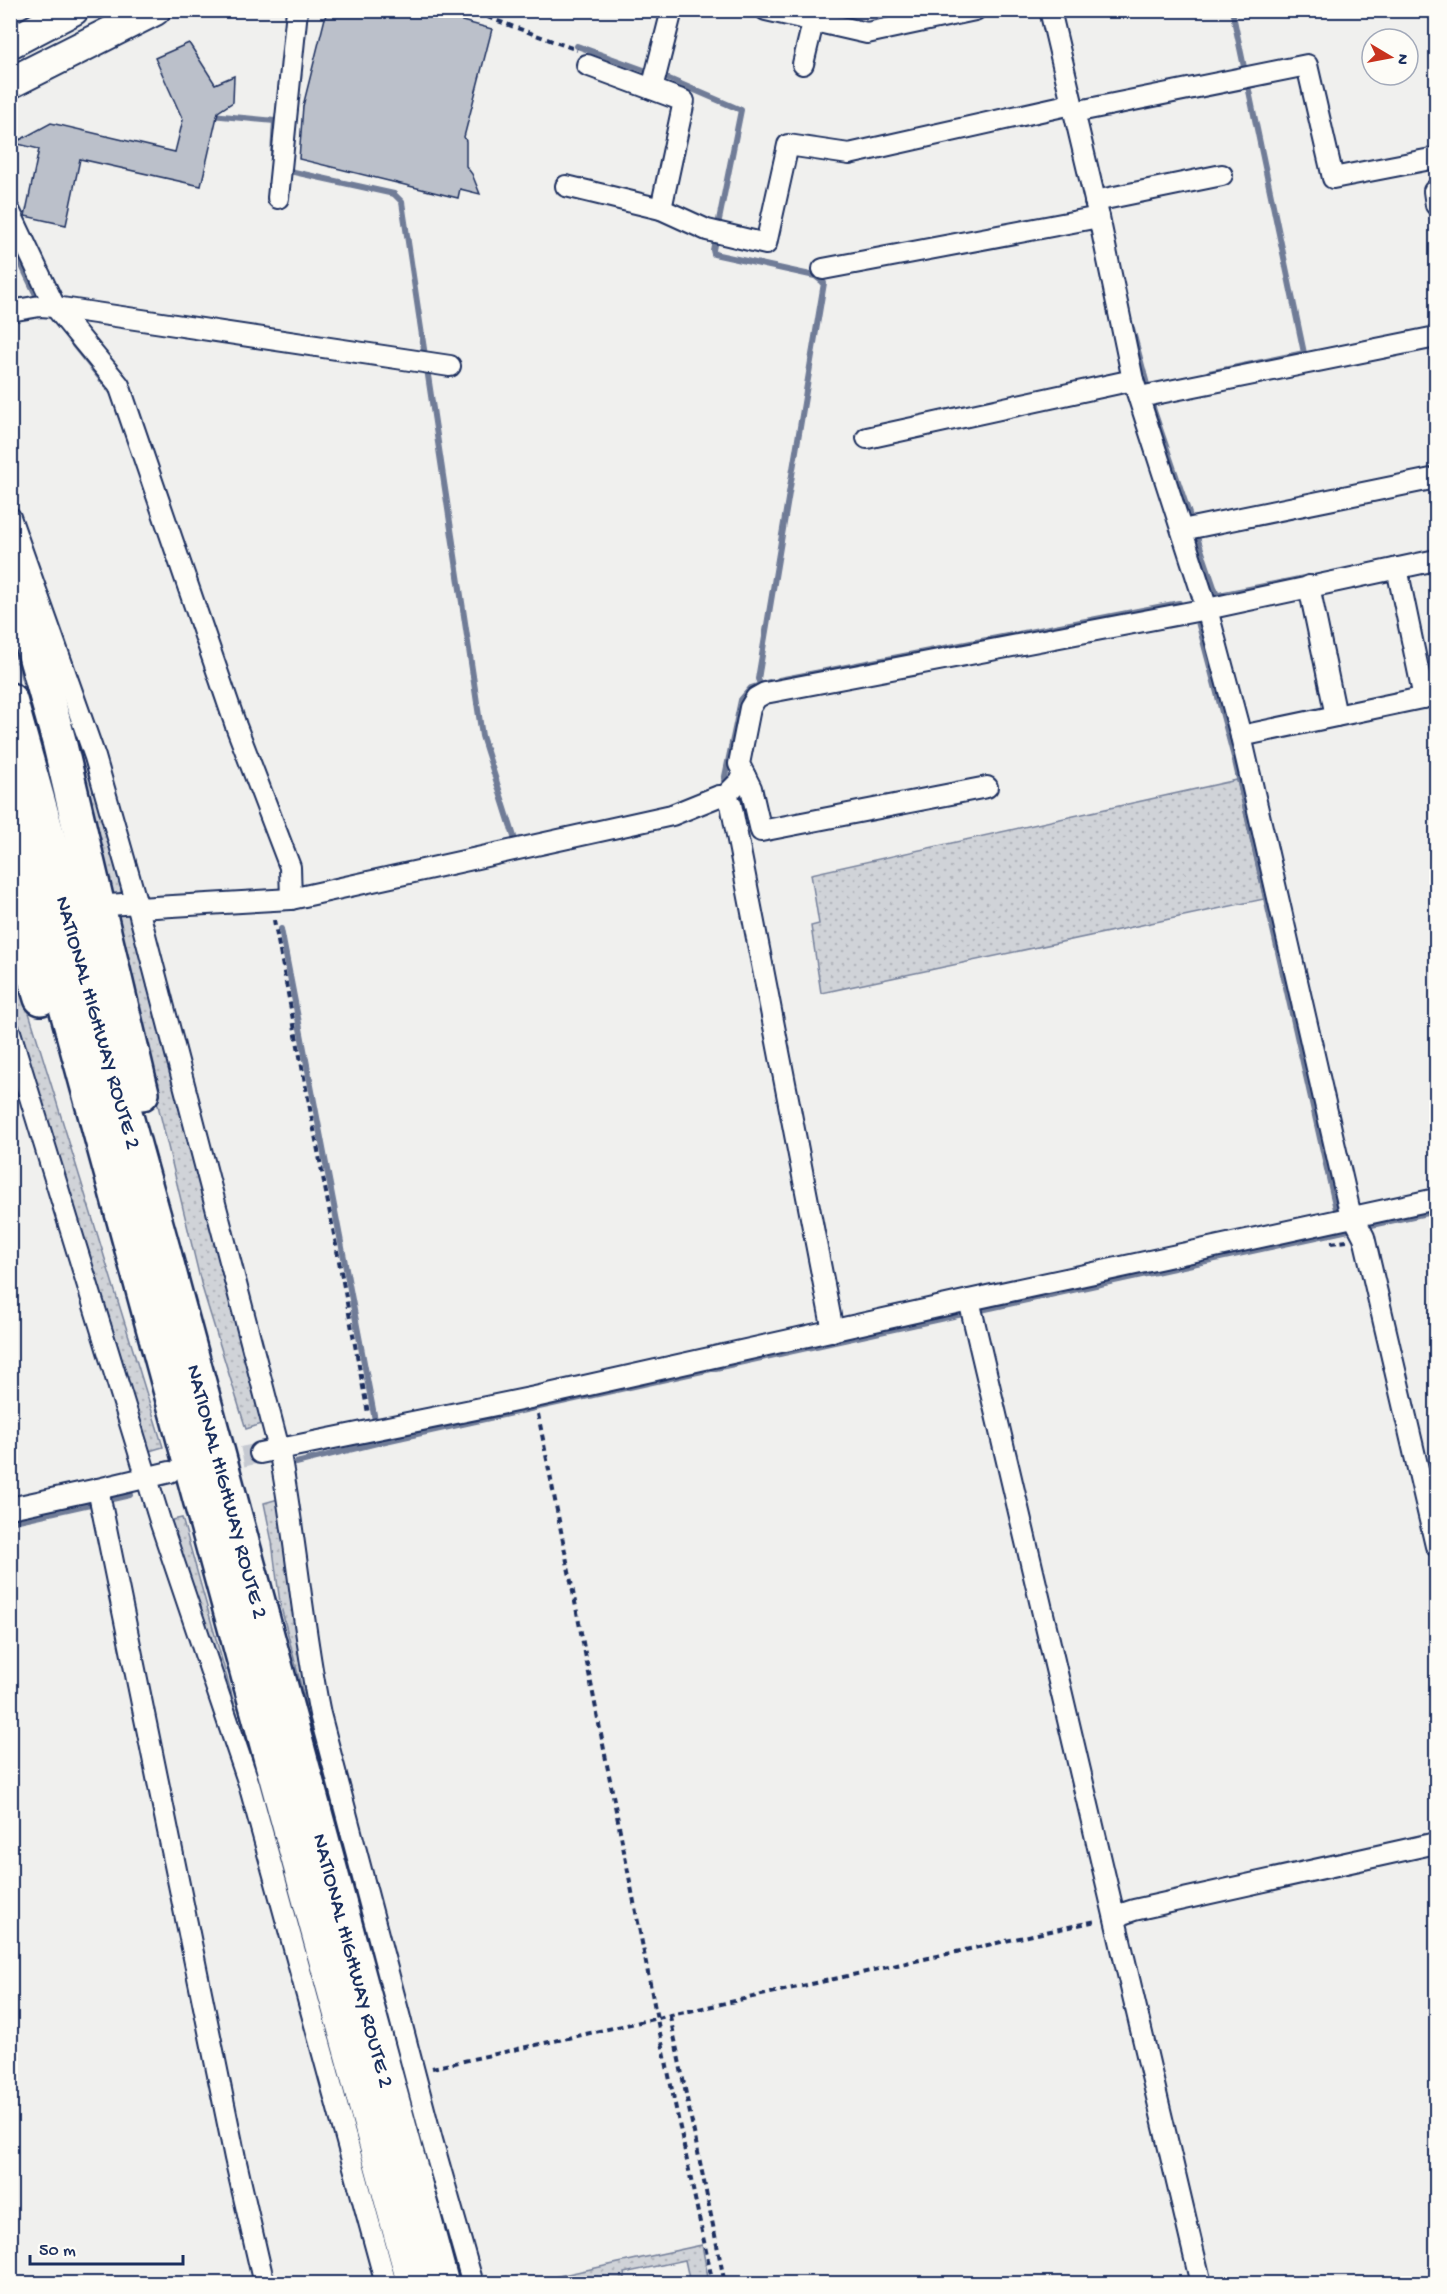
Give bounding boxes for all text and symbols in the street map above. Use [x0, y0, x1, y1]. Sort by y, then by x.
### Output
north arrow [1360, 27, 1420, 87]
text: N [1391, 52, 1412, 66]
street label: NATIONAL HIGHWAY ROUTE 2 [48, 894, 145, 1153]
street label: NATIONAL HIGHWAY ROUTE 2 [179, 1362, 272, 1622]
street label: NATIONAL HIGHWAY ROUTE 2 [305, 1831, 398, 2091]
scale bar [30, 2228, 183, 2266]
text: 50 m [39, 2241, 76, 2262]

